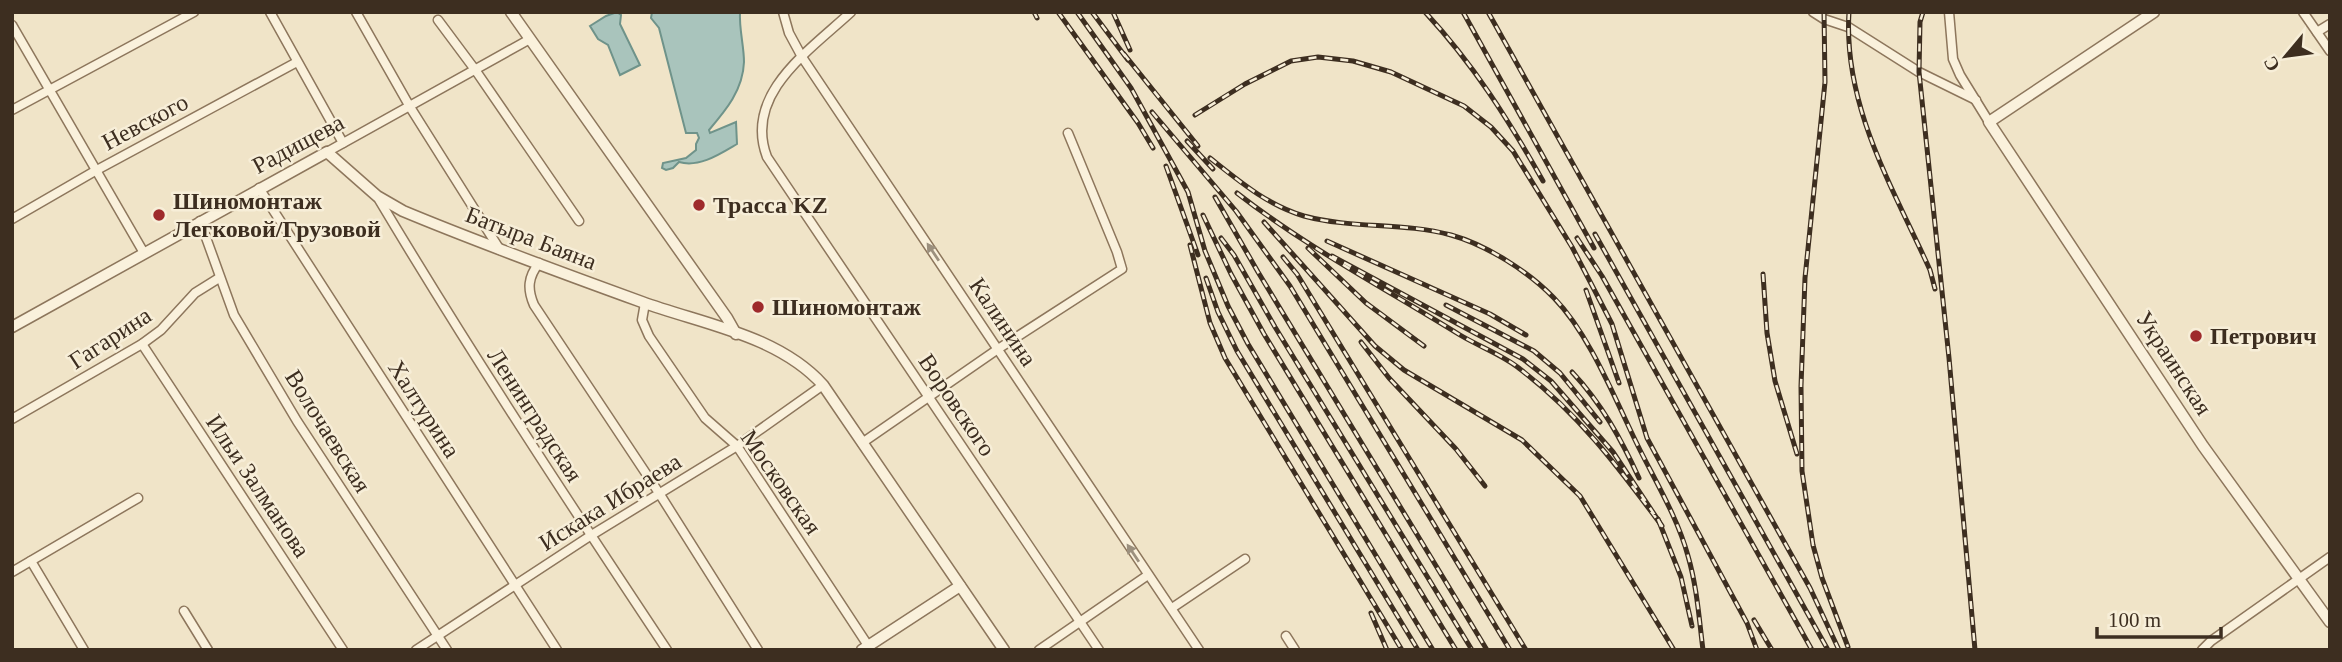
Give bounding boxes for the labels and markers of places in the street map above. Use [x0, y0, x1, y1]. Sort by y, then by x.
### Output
place label: Шиномонтаж Легковой/Грузовой [173, 188, 381, 242]
place label: Трасса KZ [713, 192, 828, 218]
marker: Трасса KZ [691, 197, 707, 213]
marker: Шиномонтаж Легковой/Грузовой [151, 207, 167, 223]
place label: Шиномонтаж [772, 294, 921, 320]
marker: Шиномонтаж [750, 299, 766, 315]
place label: Петрович [2210, 323, 2316, 349]
marker: Петрович [2188, 328, 2204, 344]

